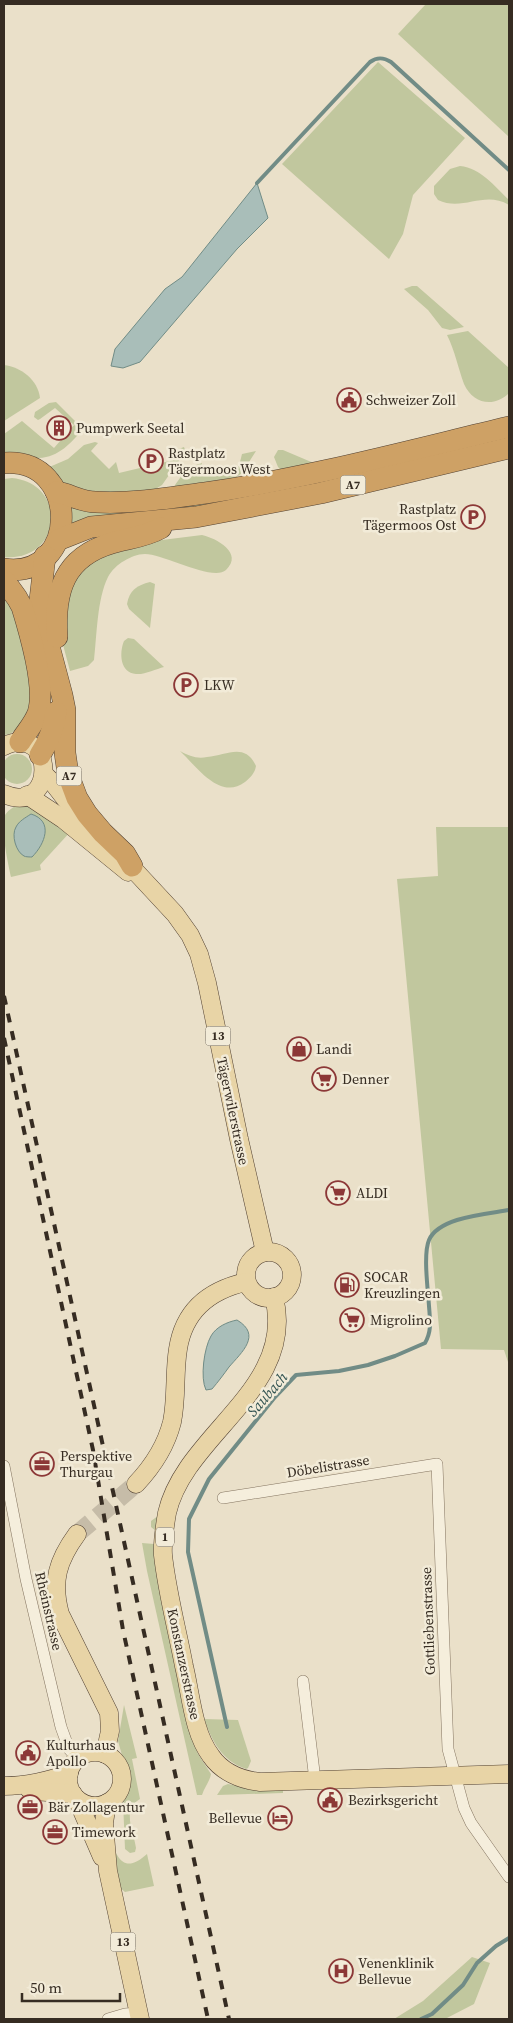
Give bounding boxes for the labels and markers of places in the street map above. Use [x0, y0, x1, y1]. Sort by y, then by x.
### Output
public building icon: Schweizer Zoll [336, 387, 362, 413]
place label: Schweizer Zoll [366, 390, 456, 410]
building icon: Pumpwerk Seetal [46, 415, 72, 441]
place label: Pumpwerk Seetal [76, 418, 185, 438]
place label: Rastplatz Tägermoos West [168, 443, 271, 479]
parking icon: Rastplatz Tägermoos West [138, 448, 164, 474]
place label: Rastplatz Tägermoos Ost [363, 499, 457, 535]
parking icon: Rastplatz Tägermoos Ost [460, 504, 486, 530]
parking icon: LKW [173, 672, 199, 698]
place label: LKW [204, 675, 235, 695]
shop icon: Landi [286, 1036, 312, 1062]
place label: Landi [316, 1039, 352, 1059]
supermarket icon: Denner [311, 1066, 337, 1092]
place label: Denner [342, 1069, 389, 1089]
supermarket icon: ALDI [325, 1180, 351, 1206]
place label: ALDI [356, 1183, 388, 1203]
place label: SOCAR Kreuzlingen [364, 1267, 441, 1303]
fuel station icon: SOCAR Kreuzlingen [334, 1272, 360, 1298]
supermarket icon: Migrolino [339, 1307, 365, 1333]
place label: Migrolino [370, 1310, 432, 1330]
place label: Perspektive Thurgau [60, 1446, 132, 1482]
office icon: Perspektive Thurgau [29, 1451, 55, 1477]
place label: Kulturhaus Apollo [46, 1735, 116, 1771]
public building icon: Kulturhaus Apollo [15, 1740, 41, 1766]
public building icon: Bezirksgericht [317, 1787, 343, 1813]
place label: Bezirksgericht [348, 1790, 438, 1810]
office icon: Bär Zollagentur [17, 1794, 43, 1820]
place label: Bär Zollagentur [48, 1797, 145, 1817]
hotel icon: Bellevue [267, 1805, 293, 1831]
place label: Bellevue [209, 1808, 262, 1828]
office icon: Timework [42, 1819, 68, 1845]
place label: Timework [72, 1822, 136, 1842]
place label: Venenklinik Bellevue [358, 1953, 434, 1989]
hospital icon: Venenklinik Bellevue [328, 1958, 354, 1984]

